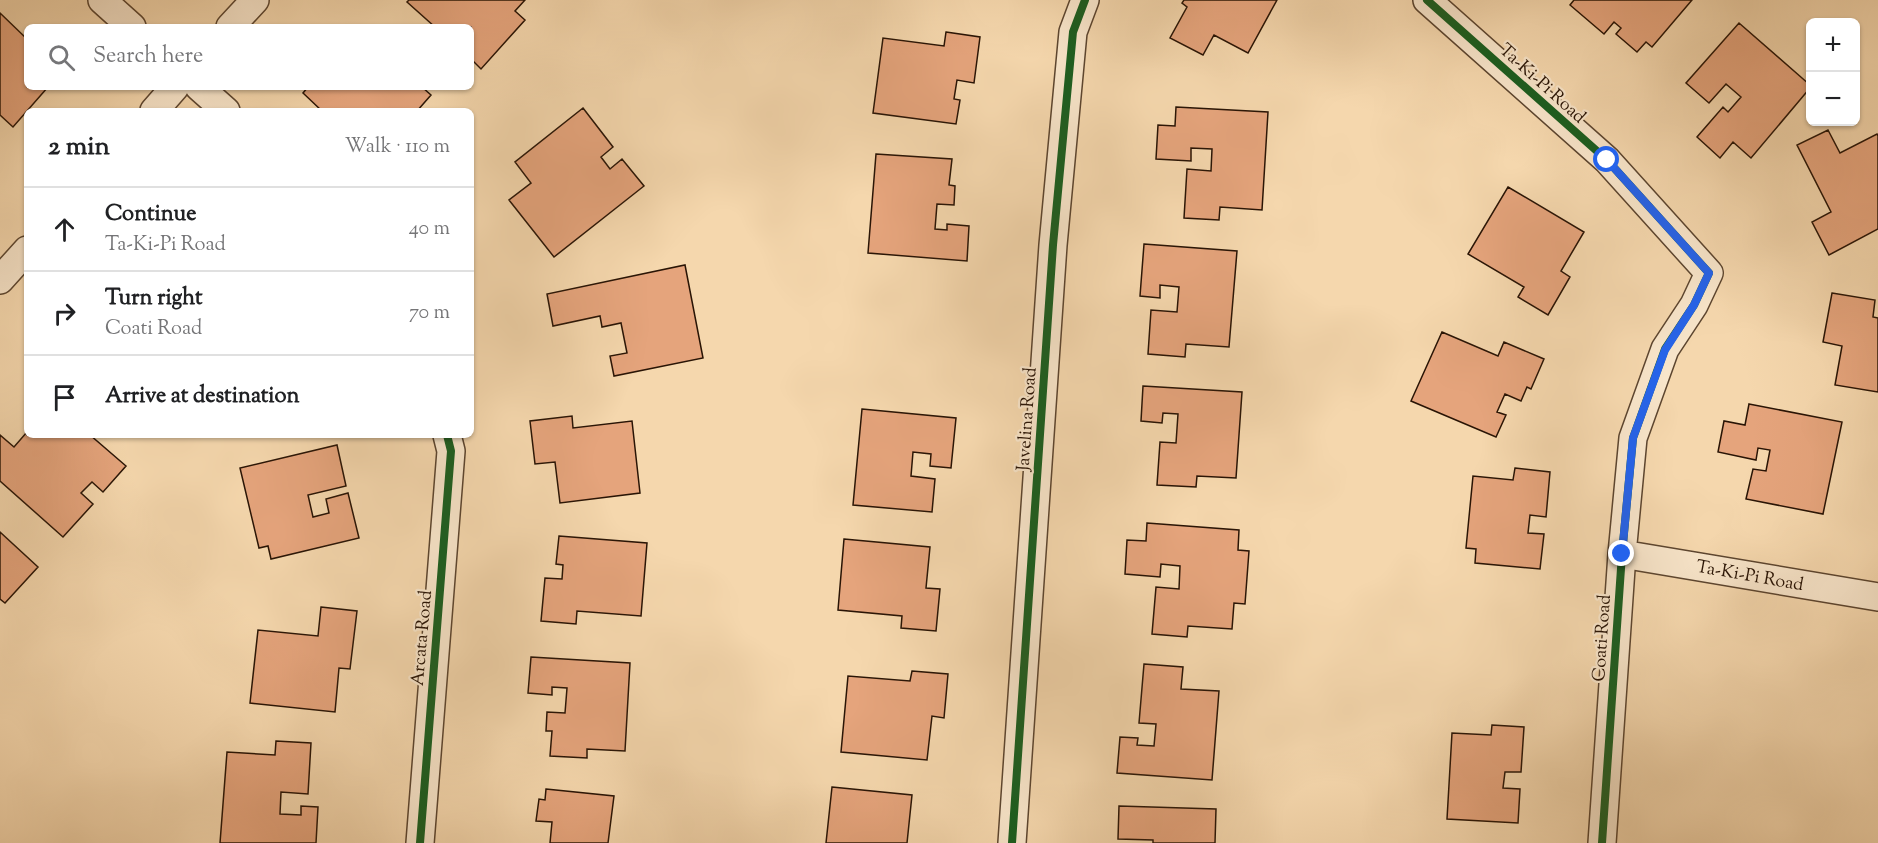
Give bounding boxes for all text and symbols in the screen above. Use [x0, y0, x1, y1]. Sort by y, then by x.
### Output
map controls [1806, 18, 1860, 126]
button: + [1806, 18, 1860, 72]
search box [24, 24, 474, 90]
street label: Ta-Ki-Pi Road [1493, 38, 1591, 131]
icon: search [45, 41, 78, 74]
text: Search here [93, 41, 203, 73]
button: − [1806, 72, 1860, 126]
text: 2 min [48, 129, 110, 166]
text: Walk · 110 m [345, 133, 450, 162]
route start [1593, 146, 1619, 172]
text: Continue [105, 199, 196, 231]
icon: ahead [48, 213, 81, 246]
text: 40 m [409, 215, 450, 244]
text: Ta-Ki-Pi Road [105, 231, 226, 260]
text: Turn right [105, 283, 202, 315]
icon: right [48, 297, 81, 330]
text: 70 m [409, 299, 450, 328]
text: Coati Road [105, 315, 202, 344]
street label: Javelina Road [1011, 366, 1045, 473]
icon: arrive [48, 381, 81, 414]
text: Arrive at destination [105, 381, 300, 413]
route end [1608, 540, 1634, 566]
street label: Ta-Ki-Pi Road [1694, 555, 1805, 599]
street label: Arcata Road [406, 589, 440, 687]
street label: Coati Road [1587, 594, 1619, 683]

